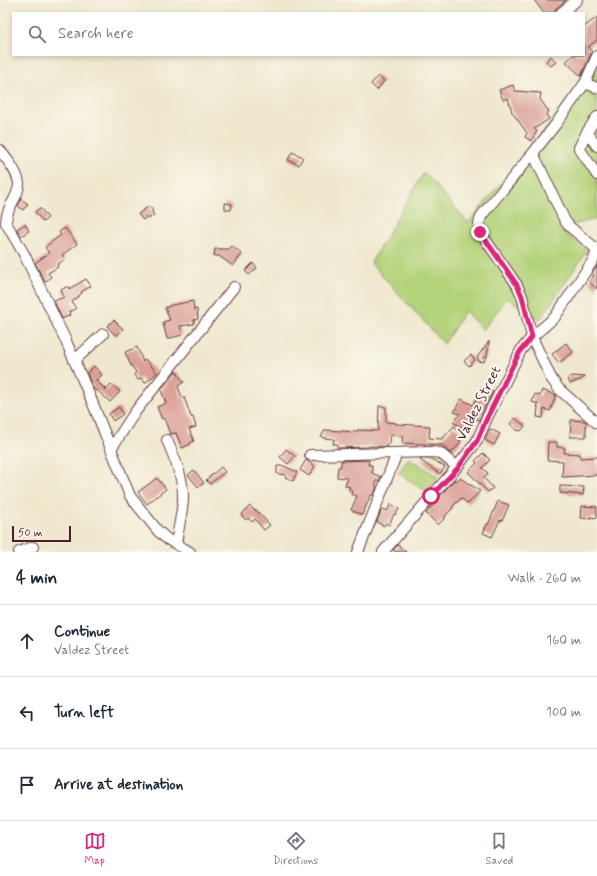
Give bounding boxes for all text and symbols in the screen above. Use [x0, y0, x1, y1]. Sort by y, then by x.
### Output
search box [12, 12, 585, 56]
icon: search [26, 23, 48, 45]
text: Search here [58, 24, 134, 44]
route end [471, 223, 489, 241]
street label: Valdez Street [452, 363, 505, 444]
route start [422, 487, 440, 505]
scale bar [12, 524, 71, 543]
text: 50 m [18, 526, 43, 540]
text: 4 min [16, 567, 57, 589]
text: Walk · 260 m [508, 570, 581, 587]
text: Continue [54, 622, 110, 642]
icon: ahead [16, 630, 38, 652]
text: 160 m [546, 632, 581, 649]
text: Valdez Street [54, 642, 129, 659]
icon: left [16, 702, 38, 724]
text: Turn left [54, 703, 114, 723]
text: 100 m [546, 704, 581, 721]
icon: arrive [16, 774, 38, 796]
text: Arrive at destination [54, 775, 183, 795]
tab: Map [84, 830, 106, 868]
tab: Directions [273, 830, 318, 868]
tab: Saved [486, 830, 513, 868]

